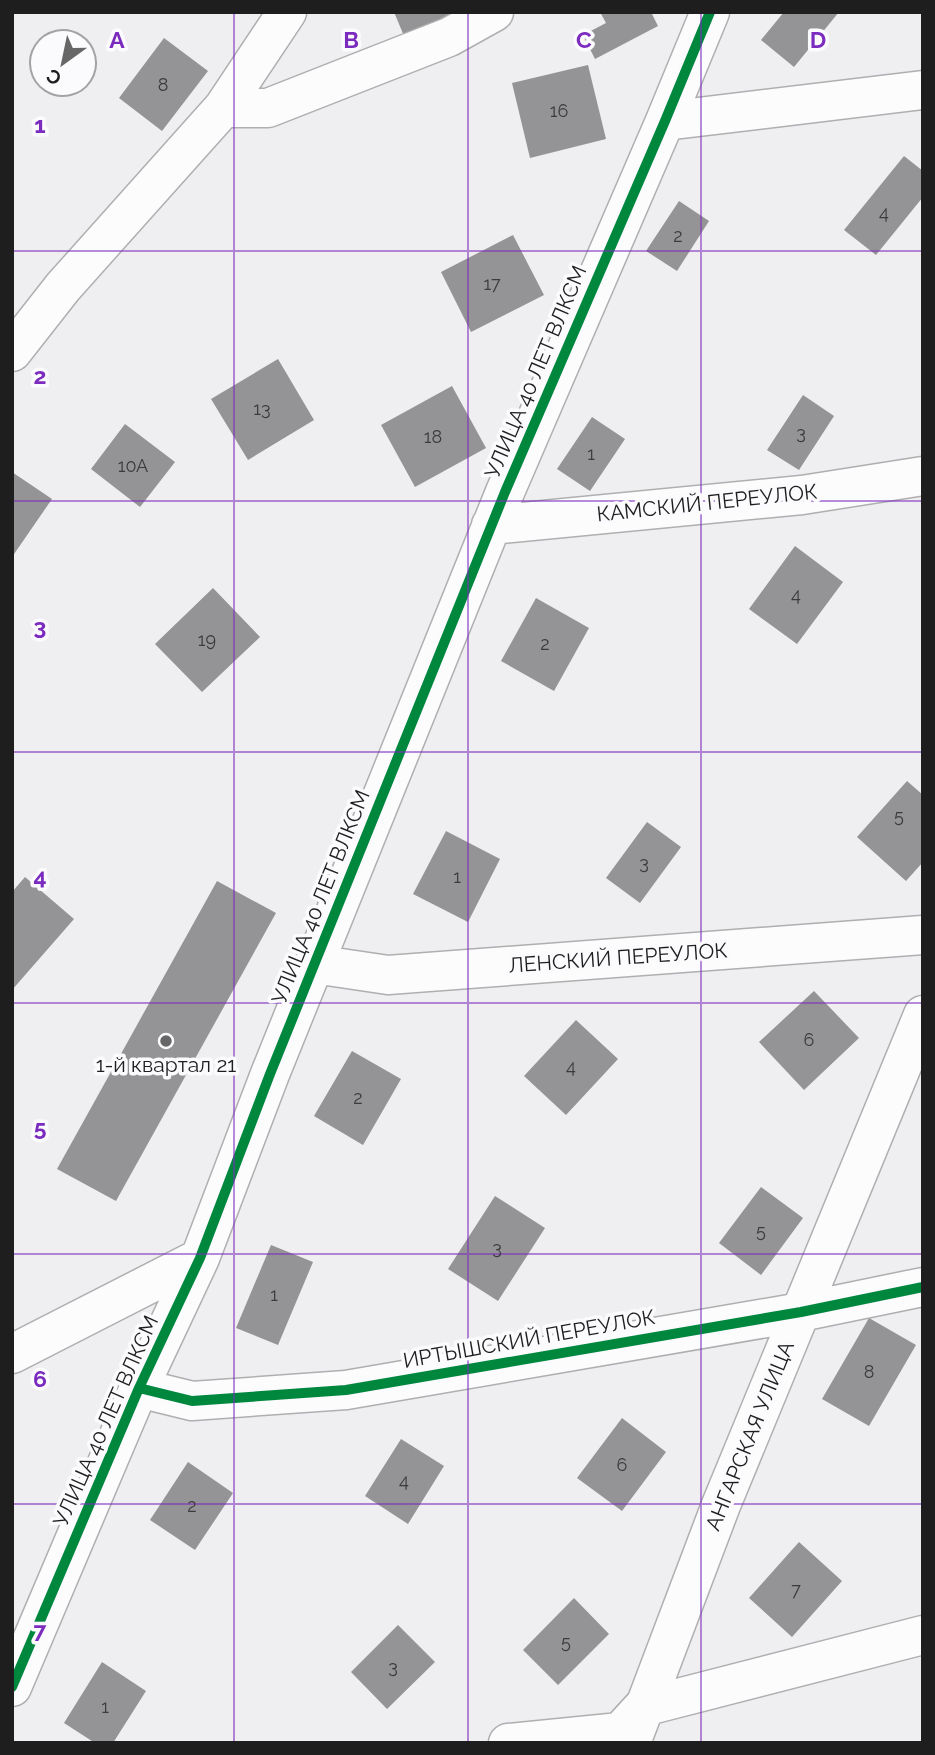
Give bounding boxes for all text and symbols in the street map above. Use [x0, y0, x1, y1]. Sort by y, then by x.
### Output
text: A [109, 26, 125, 53]
text: B [343, 26, 359, 53]
text: C [576, 26, 592, 53]
text: D [810, 26, 826, 53]
north arrow [28, 28, 98, 98]
text: С [42, 64, 65, 90]
house number: 8 [158, 74, 168, 95]
house number: 16 [550, 100, 568, 121]
text: 1 [34, 111, 46, 138]
house number: 4 [879, 202, 889, 223]
house number: 2 [673, 225, 683, 246]
street label: УЛИЦА 40 ЛЕТ ВЛКСМ [479, 262, 592, 482]
house number: 17 [483, 273, 501, 294]
text: 2 [34, 362, 46, 389]
house number: 13 [253, 398, 271, 419]
house number: 3 [796, 422, 806, 443]
house number: 18 [424, 426, 442, 447]
house number: 1 [587, 443, 595, 464]
house number: 10А [118, 455, 148, 476]
street label: КАМСКИЙ ПЕРЕУЛОК [595, 478, 819, 527]
house number: 4 [791, 584, 801, 605]
text: 3 [34, 613, 46, 640]
house number: 19 [198, 629, 216, 650]
house number: 2 [540, 633, 550, 654]
street label: УЛИЦА 40 ЛЕТ ВЛКСМ [266, 786, 375, 1007]
house number: 5 [894, 805, 904, 826]
house number: 3 [639, 852, 649, 873]
text: 4 [33, 863, 47, 890]
house number: 1 [453, 866, 461, 887]
street label: ЛЕНСКИЙ ПЕРЕУЛОК [508, 937, 728, 978]
house number: 6 [804, 1029, 815, 1050]
marker: 1-й квартал 21 [158, 1033, 174, 1049]
place label: 1-й квартал 21 [96, 1052, 236, 1077]
house number: 4 [566, 1056, 576, 1077]
house number: 2 [353, 1087, 363, 1108]
text: 5 [34, 1114, 47, 1141]
house number: 5 [756, 1220, 766, 1241]
house number: 3 [492, 1237, 502, 1258]
house number: 1 [270, 1284, 278, 1305]
street label: ИРТЫШСКИЙ ПЕРЕУЛОК [401, 1304, 657, 1373]
street label: УЛИЦА 40 ЛЕТ ВЛКСМ [48, 1311, 163, 1530]
street label: АНГАРСКАЯ УЛИЦА [700, 1337, 799, 1534]
house number: 8 [864, 1361, 874, 1382]
text: 6 [33, 1365, 47, 1392]
house number: 6 [617, 1454, 628, 1475]
house number: 4 [399, 1470, 409, 1491]
house number: 2 [187, 1495, 197, 1516]
house number: 7 [791, 1579, 801, 1600]
text: 7 [34, 1616, 47, 1643]
house number: 5 [561, 1631, 571, 1652]
house number: 3 [388, 1656, 398, 1677]
house number: 1 [101, 1696, 109, 1717]

